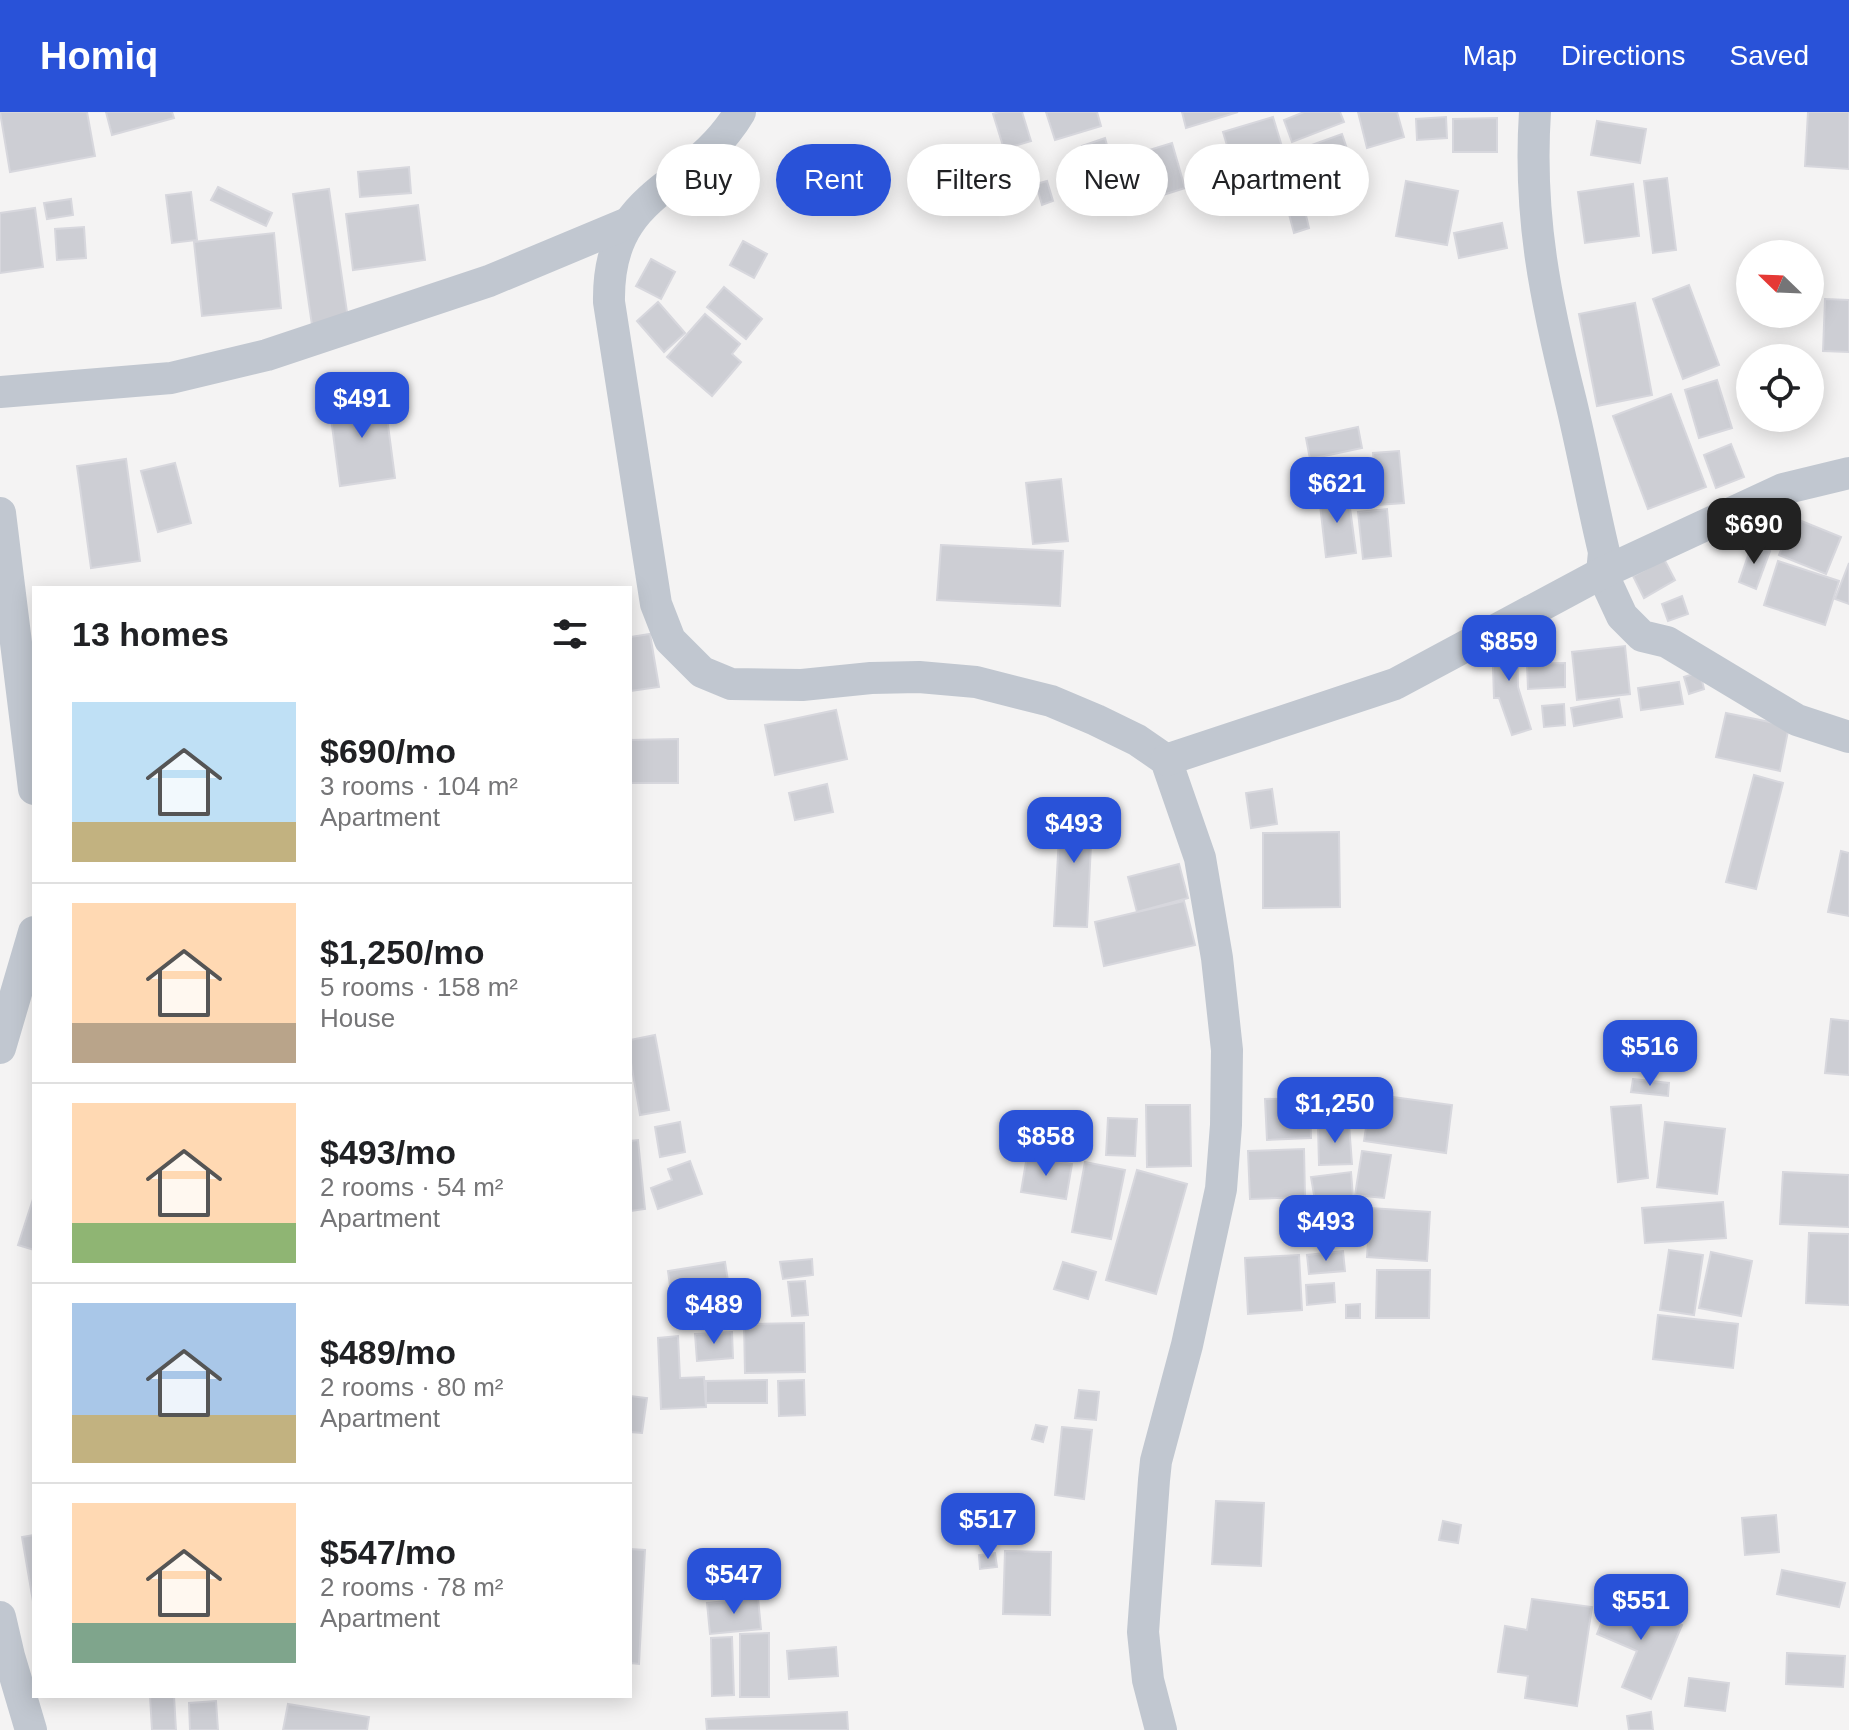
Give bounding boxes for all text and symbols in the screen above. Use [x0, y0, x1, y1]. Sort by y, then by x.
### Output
text: Homiq [40, 35, 158, 77]
text: Map [1463, 40, 1517, 71]
text: Directions [1561, 40, 1686, 71]
text: Saved [1730, 40, 1809, 71]
chip: Buy [656, 144, 760, 216]
chip: Rent [776, 144, 891, 216]
chip: Filters [907, 144, 1040, 216]
chip: New [1056, 144, 1168, 216]
chip: Apartment [1184, 144, 1369, 216]
north arrow [1736, 240, 1824, 328]
map controls [1736, 240, 1824, 432]
button: locate [1736, 344, 1824, 432]
pin: $491 [315, 372, 409, 440]
text: $491 [333, 383, 391, 413]
pin: $621 [1290, 457, 1384, 525]
text: $621 [1308, 468, 1366, 498]
pin: $690 [1707, 498, 1801, 566]
text: $690 [1725, 509, 1783, 539]
icon: filters [548, 612, 592, 656]
text: 13 homes [72, 615, 229, 653]
pin: $859 [1462, 615, 1556, 683]
text: $859 [1480, 626, 1538, 656]
text: $690/mo [320, 732, 456, 770]
icon: home [136, 734, 232, 830]
text: 3 rooms · 104 m² [320, 771, 518, 801]
pin: $493 [1027, 797, 1121, 865]
text: Apartment [320, 802, 440, 832]
text: $493 [1045, 808, 1103, 838]
text: $1,250/mo [320, 933, 484, 971]
icon: home [136, 935, 232, 1031]
text: 5 rooms · 158 m² [320, 972, 518, 1002]
text: House [320, 1003, 395, 1033]
pin: $516 [1603, 1020, 1697, 1088]
text: $516 [1621, 1031, 1679, 1061]
pin: $1,250 [1270, 1077, 1400, 1145]
text: $1,250 [1295, 1088, 1375, 1118]
pin: $858 [999, 1110, 1093, 1178]
text: $858 [1017, 1121, 1075, 1151]
text: $493/mo [320, 1133, 456, 1171]
icon: home [136, 1135, 232, 1231]
text: 2 rooms · 54 m² [320, 1172, 504, 1202]
pin: $493 [1279, 1195, 1373, 1263]
text: Apartment [320, 1203, 440, 1233]
text: $493 [1297, 1206, 1355, 1236]
pin: $489 [667, 1278, 761, 1346]
text: $489 [685, 1289, 743, 1319]
text: $489/mo [320, 1333, 456, 1371]
icon: home [136, 1335, 232, 1431]
text: 2 rooms · 80 m² [320, 1372, 504, 1402]
text: Apartment [320, 1403, 440, 1433]
pin: $517 [941, 1493, 1035, 1561]
text: $517 [959, 1504, 1017, 1534]
text: $547/mo [320, 1533, 456, 1571]
icon: home [136, 1535, 232, 1631]
pin: $547 [687, 1548, 781, 1616]
text: $547 [705, 1559, 763, 1589]
text: 2 rooms · 78 m² [320, 1572, 504, 1602]
pin: $551 [1594, 1574, 1688, 1642]
text: $551 [1612, 1585, 1670, 1615]
text: Apartment [320, 1603, 440, 1633]

